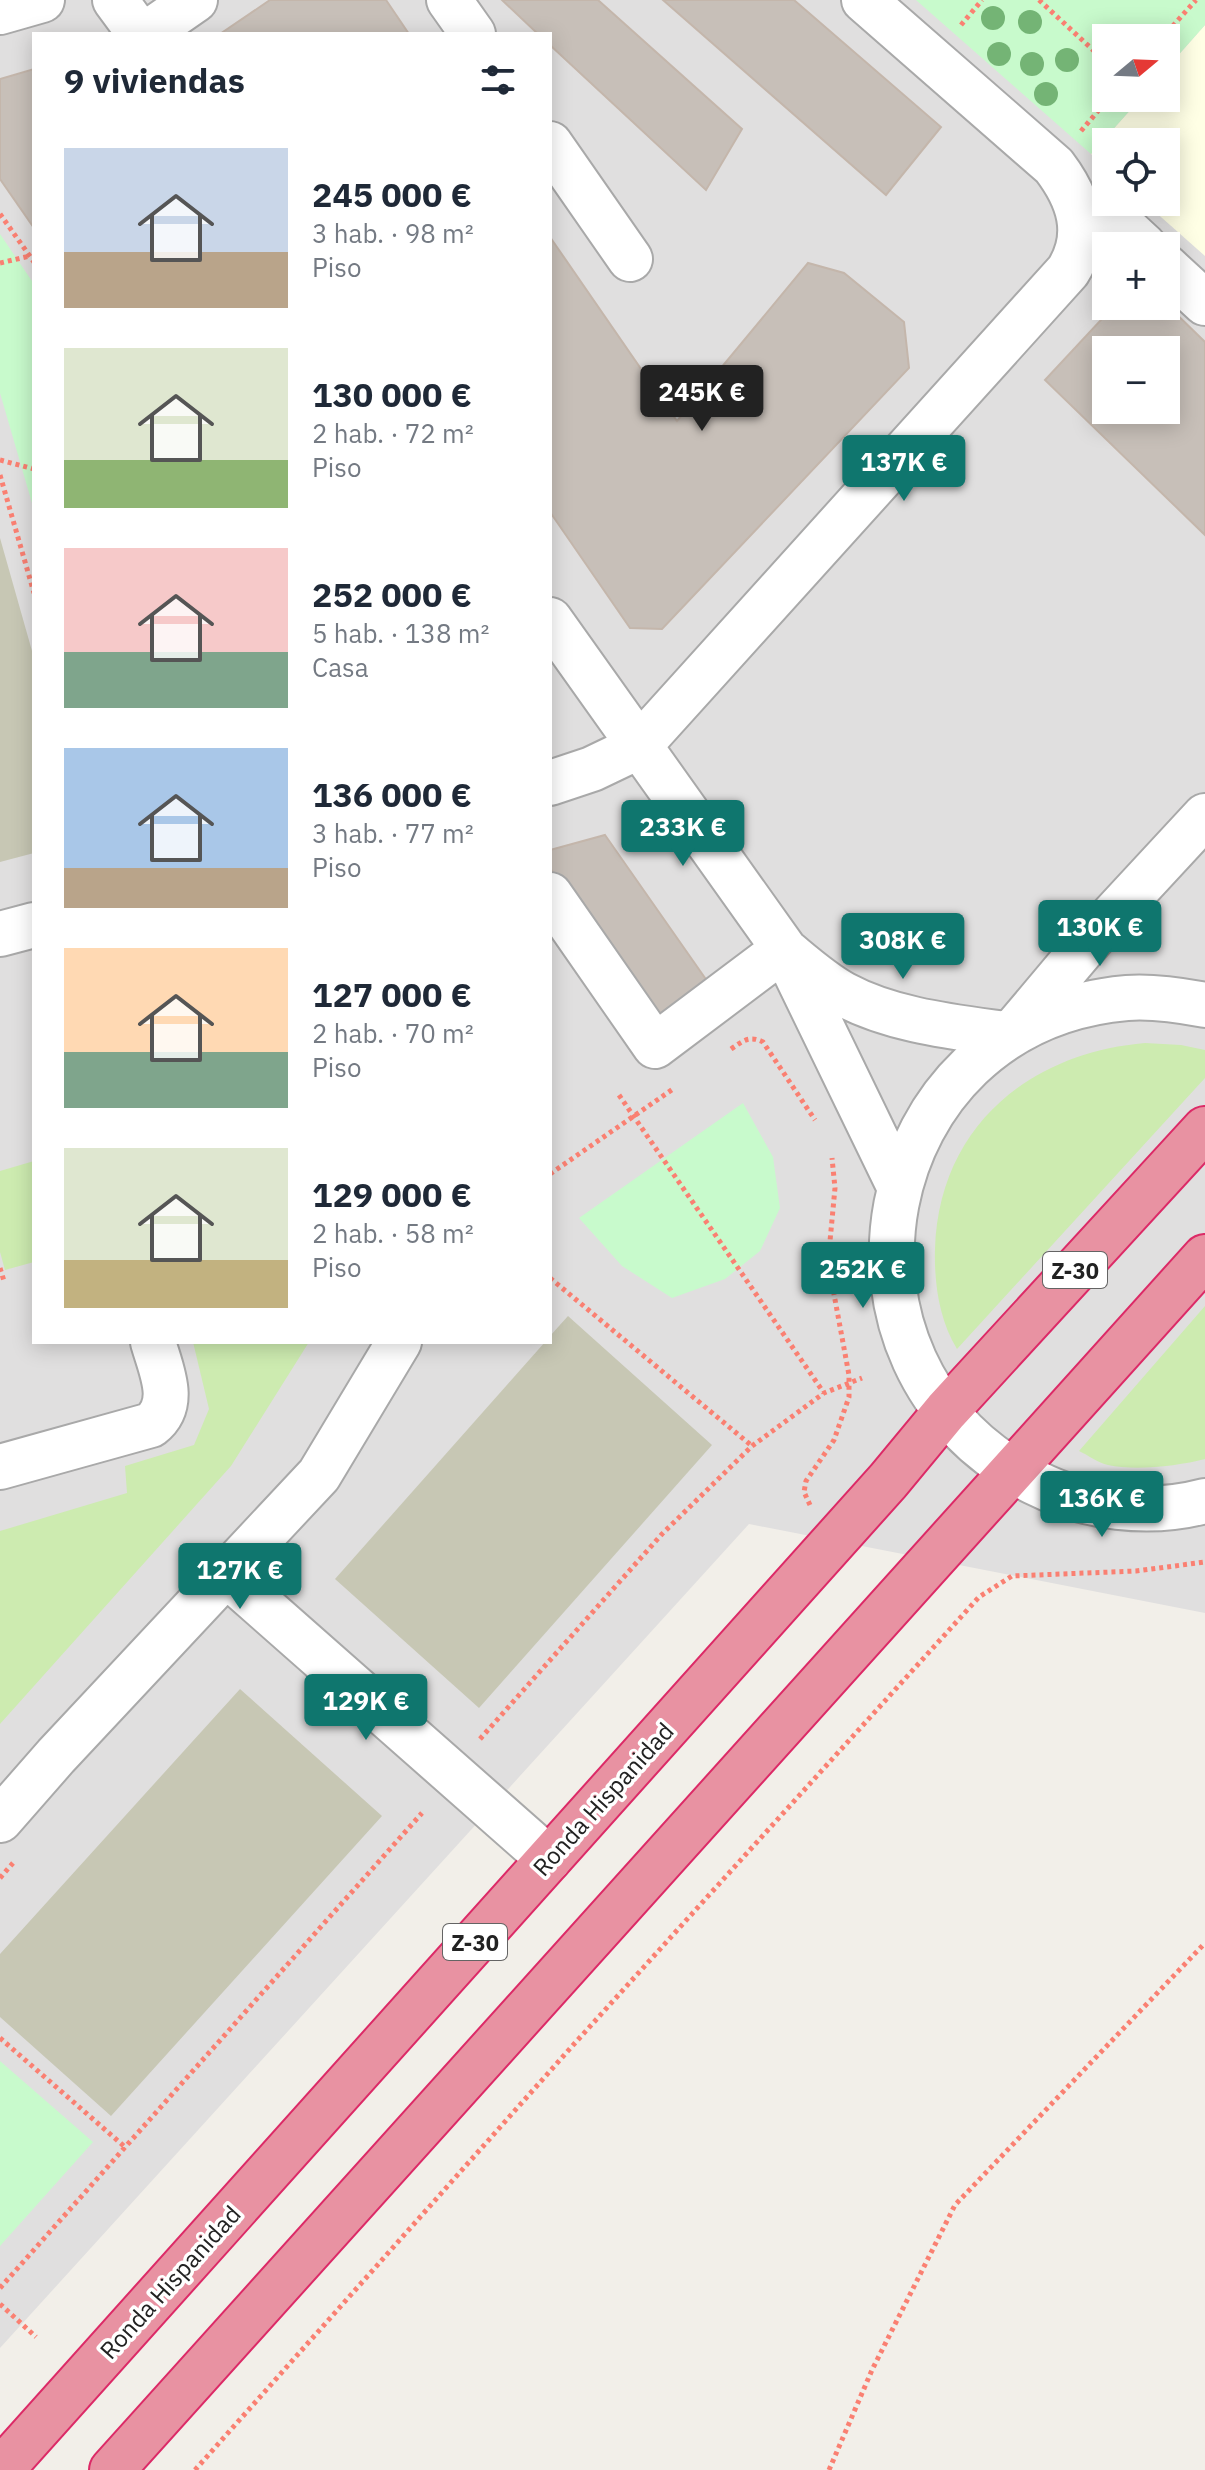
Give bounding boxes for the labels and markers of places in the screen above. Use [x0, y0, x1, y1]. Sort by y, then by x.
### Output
pin: 245K € [637, 365, 767, 433]
pin: 137K € [839, 435, 969, 503]
pin: 233K € [618, 800, 748, 868]
pin: 130K € [1035, 900, 1165, 968]
pin: 308K € [838, 913, 968, 981]
pin: 252K € [798, 1242, 928, 1310]
pin: 136K € [1037, 1471, 1167, 1539]
pin: 127K € [175, 1543, 305, 1611]
pin: 129K € [301, 1674, 431, 1742]

